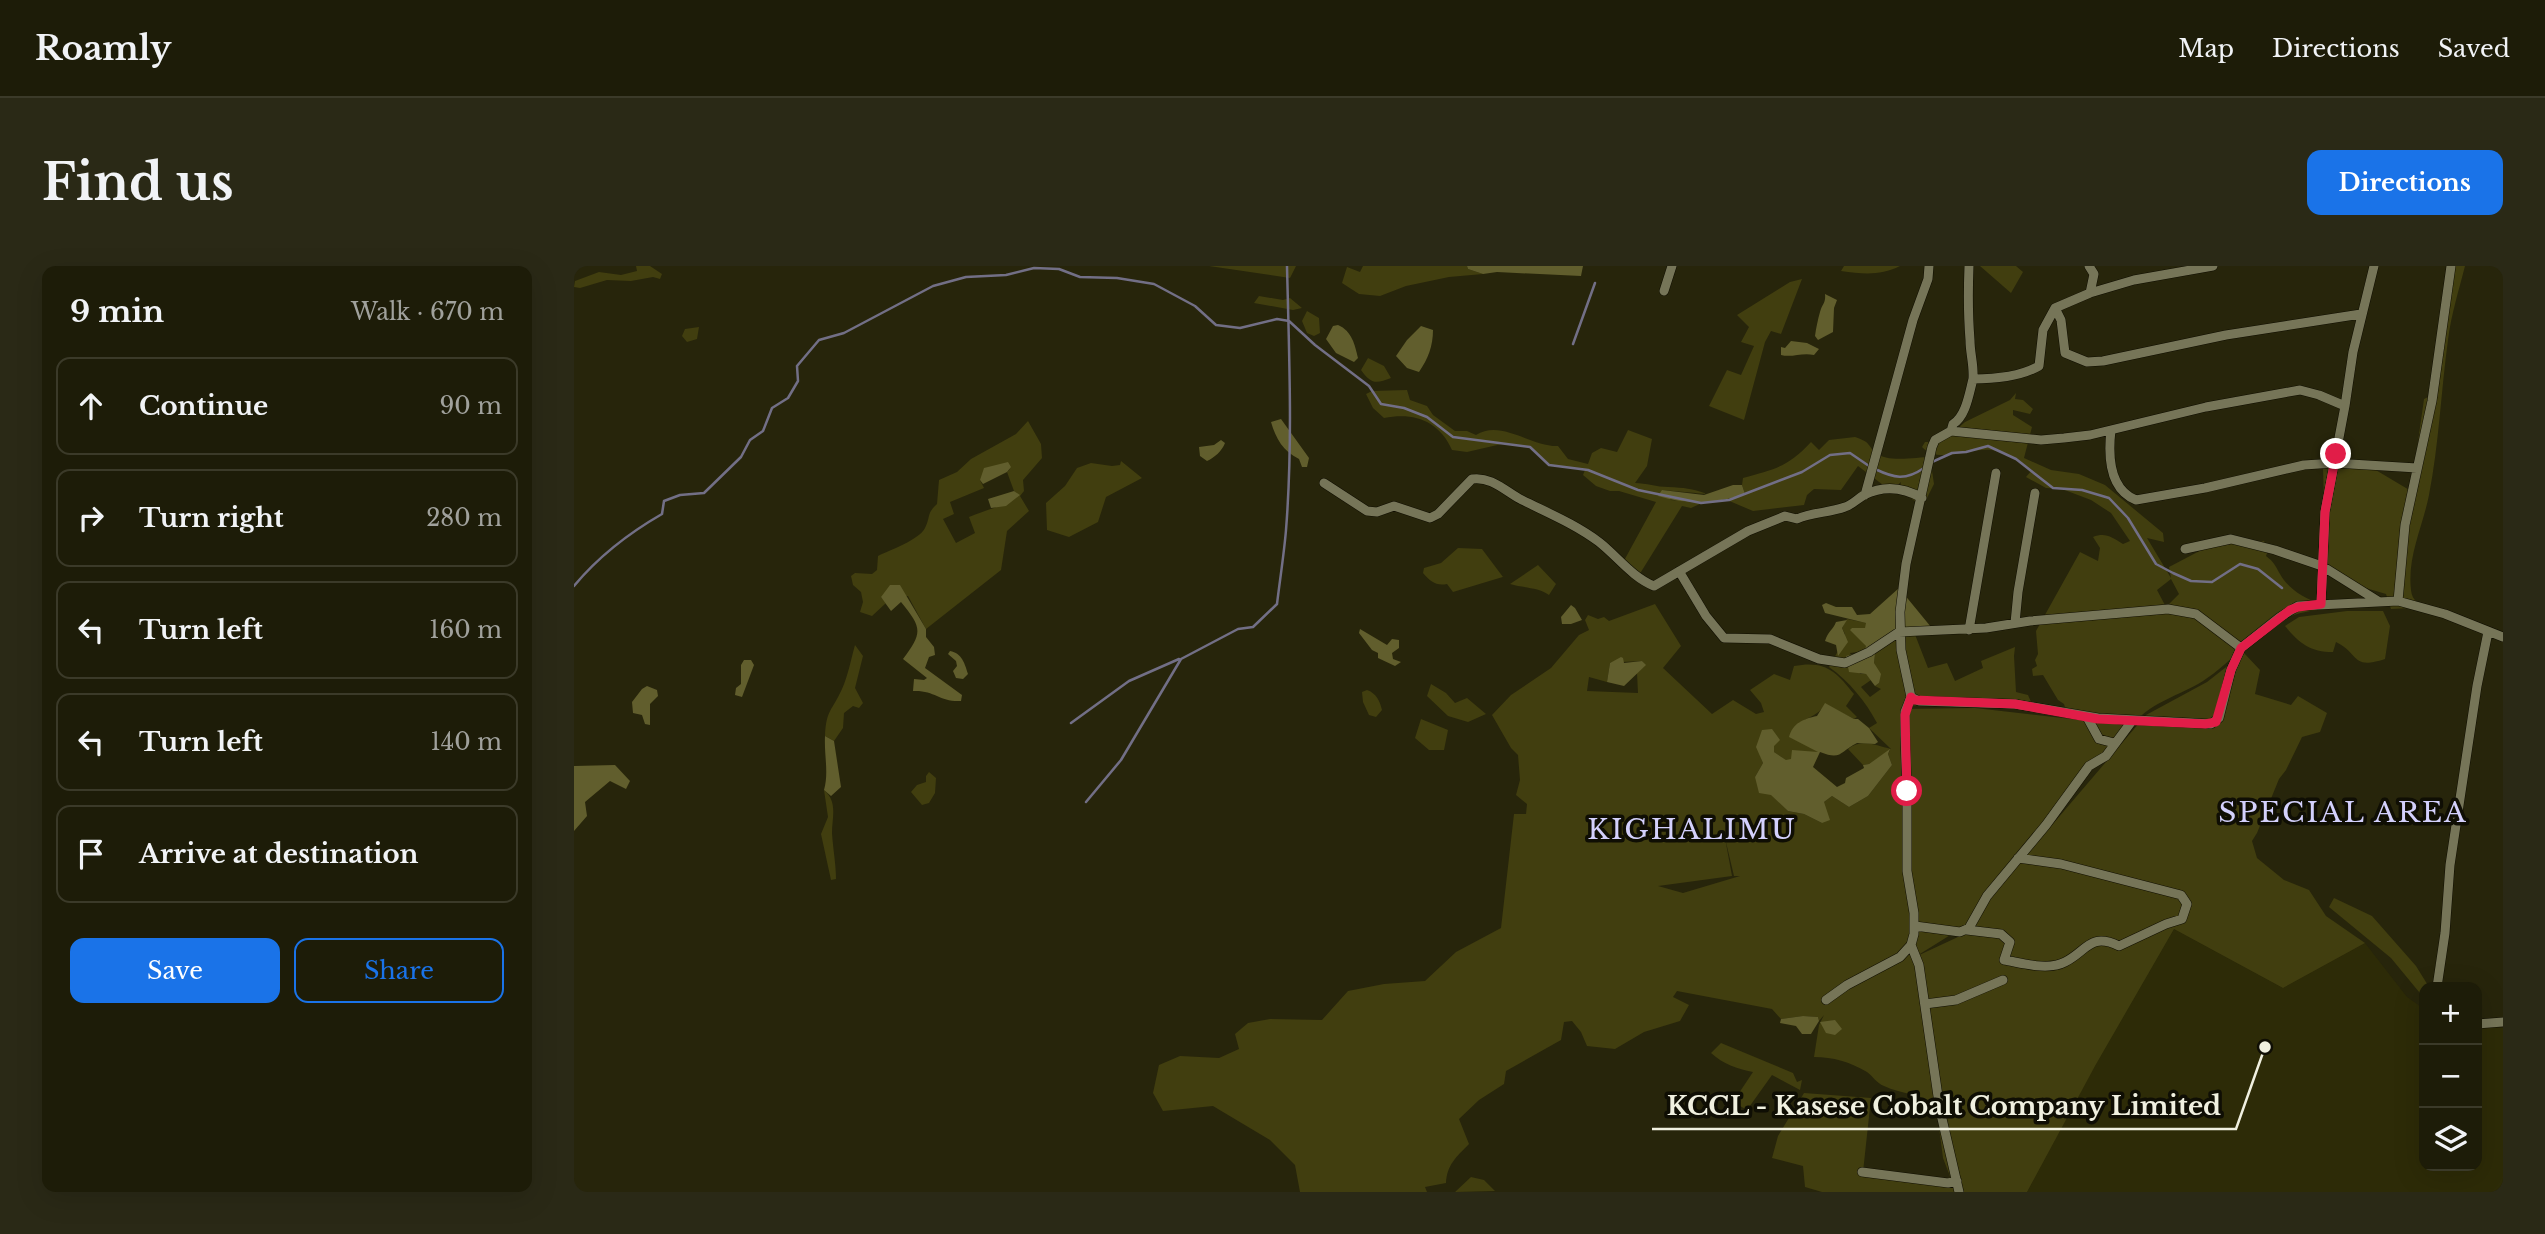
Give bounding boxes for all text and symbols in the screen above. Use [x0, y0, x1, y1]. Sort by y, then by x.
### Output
text: Roamly [35, 28, 171, 69]
text: Map [2178, 34, 2234, 63]
text: Directions [2272, 34, 2400, 63]
text: Saved [2438, 34, 2510, 63]
button: Directions [2307, 150, 2503, 215]
text: Find us [42, 152, 234, 213]
text: 9 min [70, 293, 164, 330]
text: Walk · 670 m [351, 298, 504, 326]
icon: ahead [72, 387, 110, 425]
text: Continue [139, 390, 268, 422]
text: 90 m [440, 392, 502, 420]
route end [2320, 438, 2351, 469]
icon: right [72, 499, 110, 537]
text: Turn right [139, 502, 284, 534]
text: 280 m [426, 504, 502, 532]
icon: left [72, 611, 110, 649]
text: Turn left [139, 614, 263, 646]
text: 160 m [429, 616, 502, 644]
icon: left [72, 723, 110, 761]
text: Turn left [139, 726, 263, 758]
text: 140 m [431, 728, 502, 756]
route start [1891, 775, 1922, 806]
district label: SPECIAL AREA [2218, 795, 2468, 830]
district label: KIGHALIMU [1587, 812, 1797, 847]
icon: arrive [72, 835, 110, 873]
text: Arrive at destination [139, 838, 419, 870]
button: Save [70, 938, 280, 1003]
button: Share [294, 938, 504, 1003]
map controls [2419, 982, 2482, 1171]
button: + [2419, 982, 2482, 1045]
button: − [2419, 1045, 2482, 1108]
callout: KCCL - Kasese Cobalt Company Limited [1652, 1082, 2236, 1129]
text: KCCL - Kasese Cobalt Company Limited [1667, 1090, 2221, 1122]
button: layers [2419, 1108, 2482, 1171]

